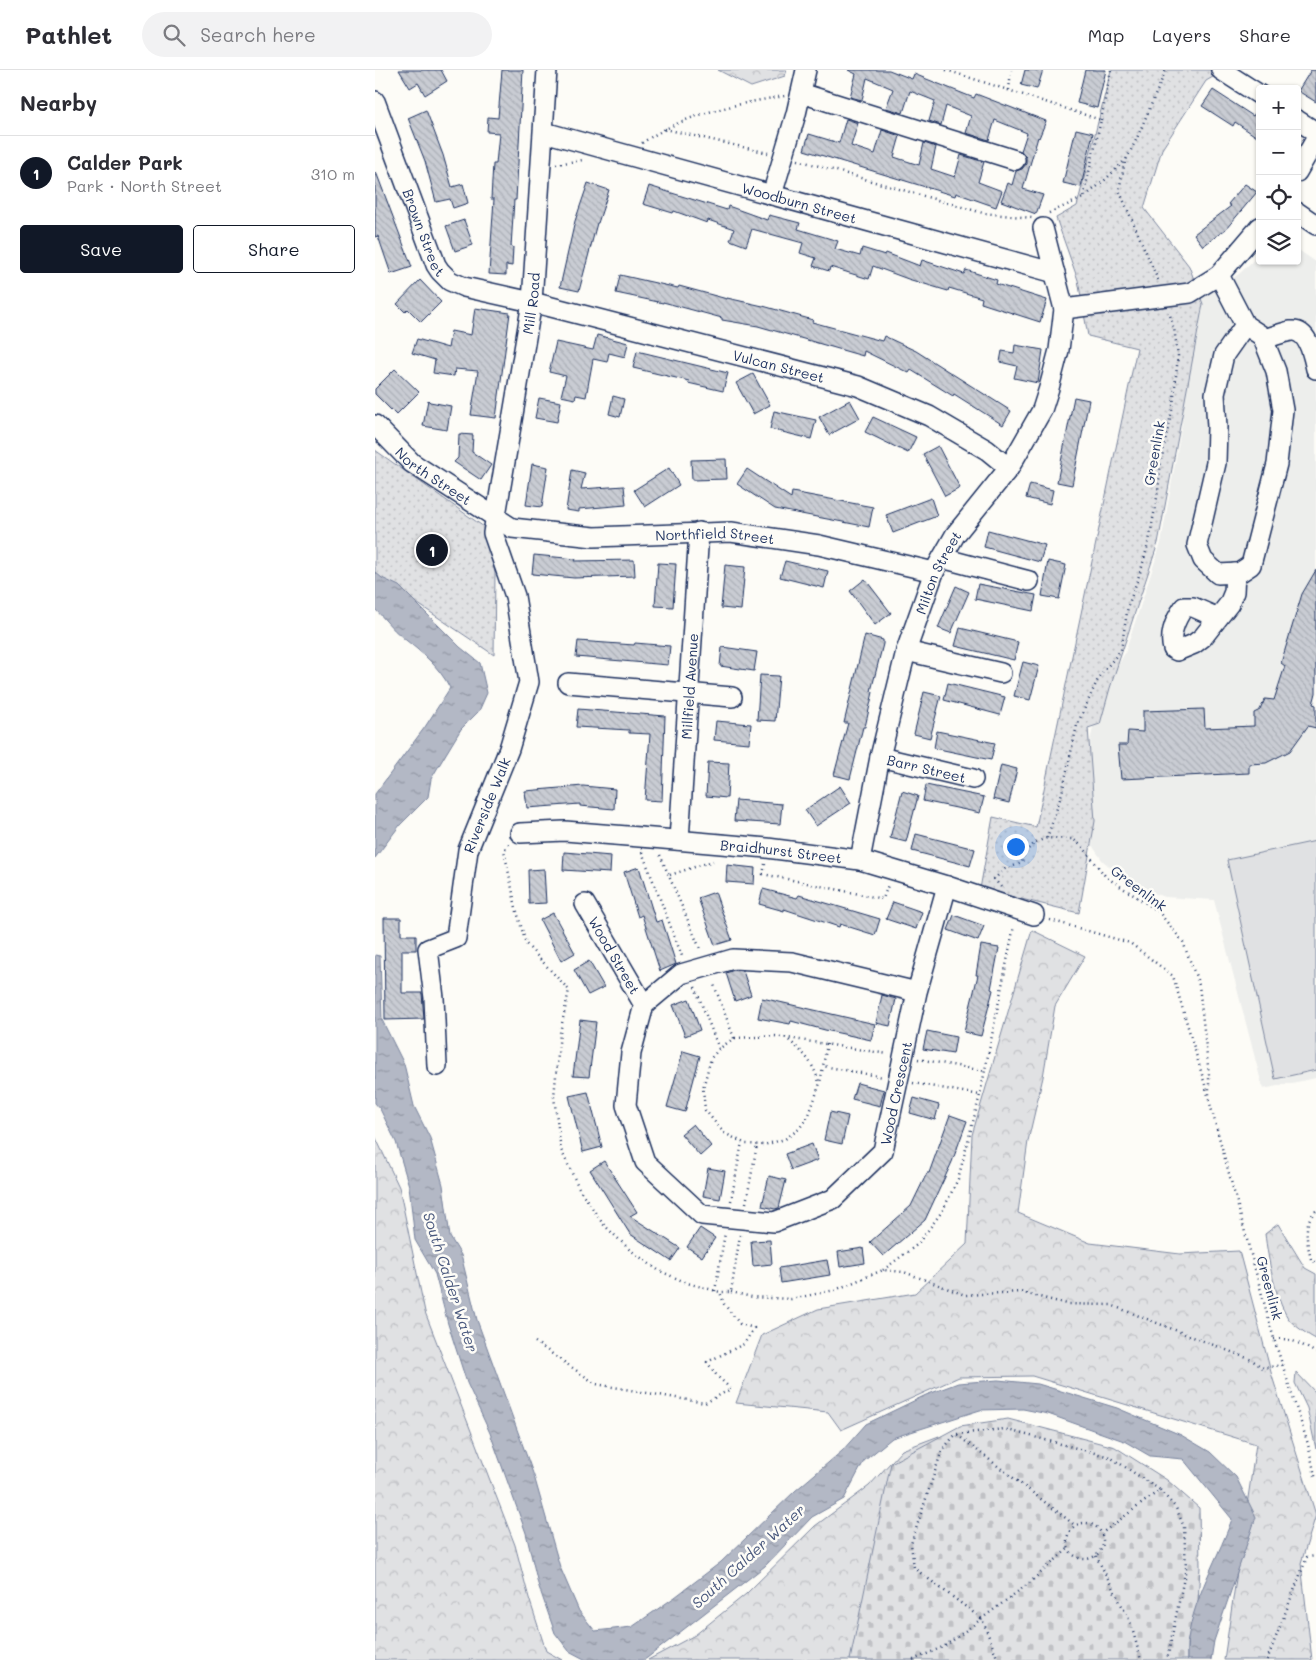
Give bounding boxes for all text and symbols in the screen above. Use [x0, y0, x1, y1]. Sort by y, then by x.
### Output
search box [142, 12, 492, 57]
text: Pathlet [25, 19, 112, 50]
icon: search [160, 21, 188, 49]
text: Search here [200, 22, 316, 47]
text: Map [1088, 23, 1124, 47]
text: Layers [1152, 23, 1211, 47]
text: Share [1239, 23, 1291, 47]
map controls [1256, 85, 1301, 265]
button: + [1256, 85, 1301, 130]
text: Nearby [20, 89, 97, 116]
button: − [1256, 130, 1301, 175]
text: Calder Park [67, 150, 183, 175]
text: 1 [32, 163, 40, 184]
text: 310 m [311, 163, 355, 184]
text: Park · North Street [67, 175, 222, 196]
button: locate [1256, 175, 1301, 220]
street label: Woodburn Street [740, 178, 859, 227]
street label: Brown Street [399, 186, 449, 280]
button: layers [1256, 220, 1301, 265]
button: Save [20, 225, 183, 273]
button: Share [193, 225, 355, 273]
street label: Mill Road [517, 272, 543, 335]
street label: Vulcan Street [731, 345, 827, 387]
street label: Greenlink [1139, 419, 1169, 487]
street label: North Street [392, 442, 475, 509]
street label: Northfield Street [655, 523, 776, 548]
street label: Milton Street [910, 526, 965, 617]
pin: 1 [416, 531, 448, 569]
street label: Millfield Avenue [676, 633, 702, 740]
street label: Barr Street [885, 750, 968, 787]
street label: Riverside Walk [458, 754, 514, 856]
street label: Braidhurst Street [719, 834, 843, 867]
your location [1003, 834, 1029, 860]
street label: Greenlink [1107, 861, 1171, 915]
street label: Wood Street [585, 913, 645, 997]
street label: Wood Crescent [875, 1040, 916, 1147]
water label: South Calder Water [419, 1209, 483, 1355]
street label: Greenlink [1252, 1254, 1288, 1322]
water label: South Calder Water [687, 1499, 809, 1612]

